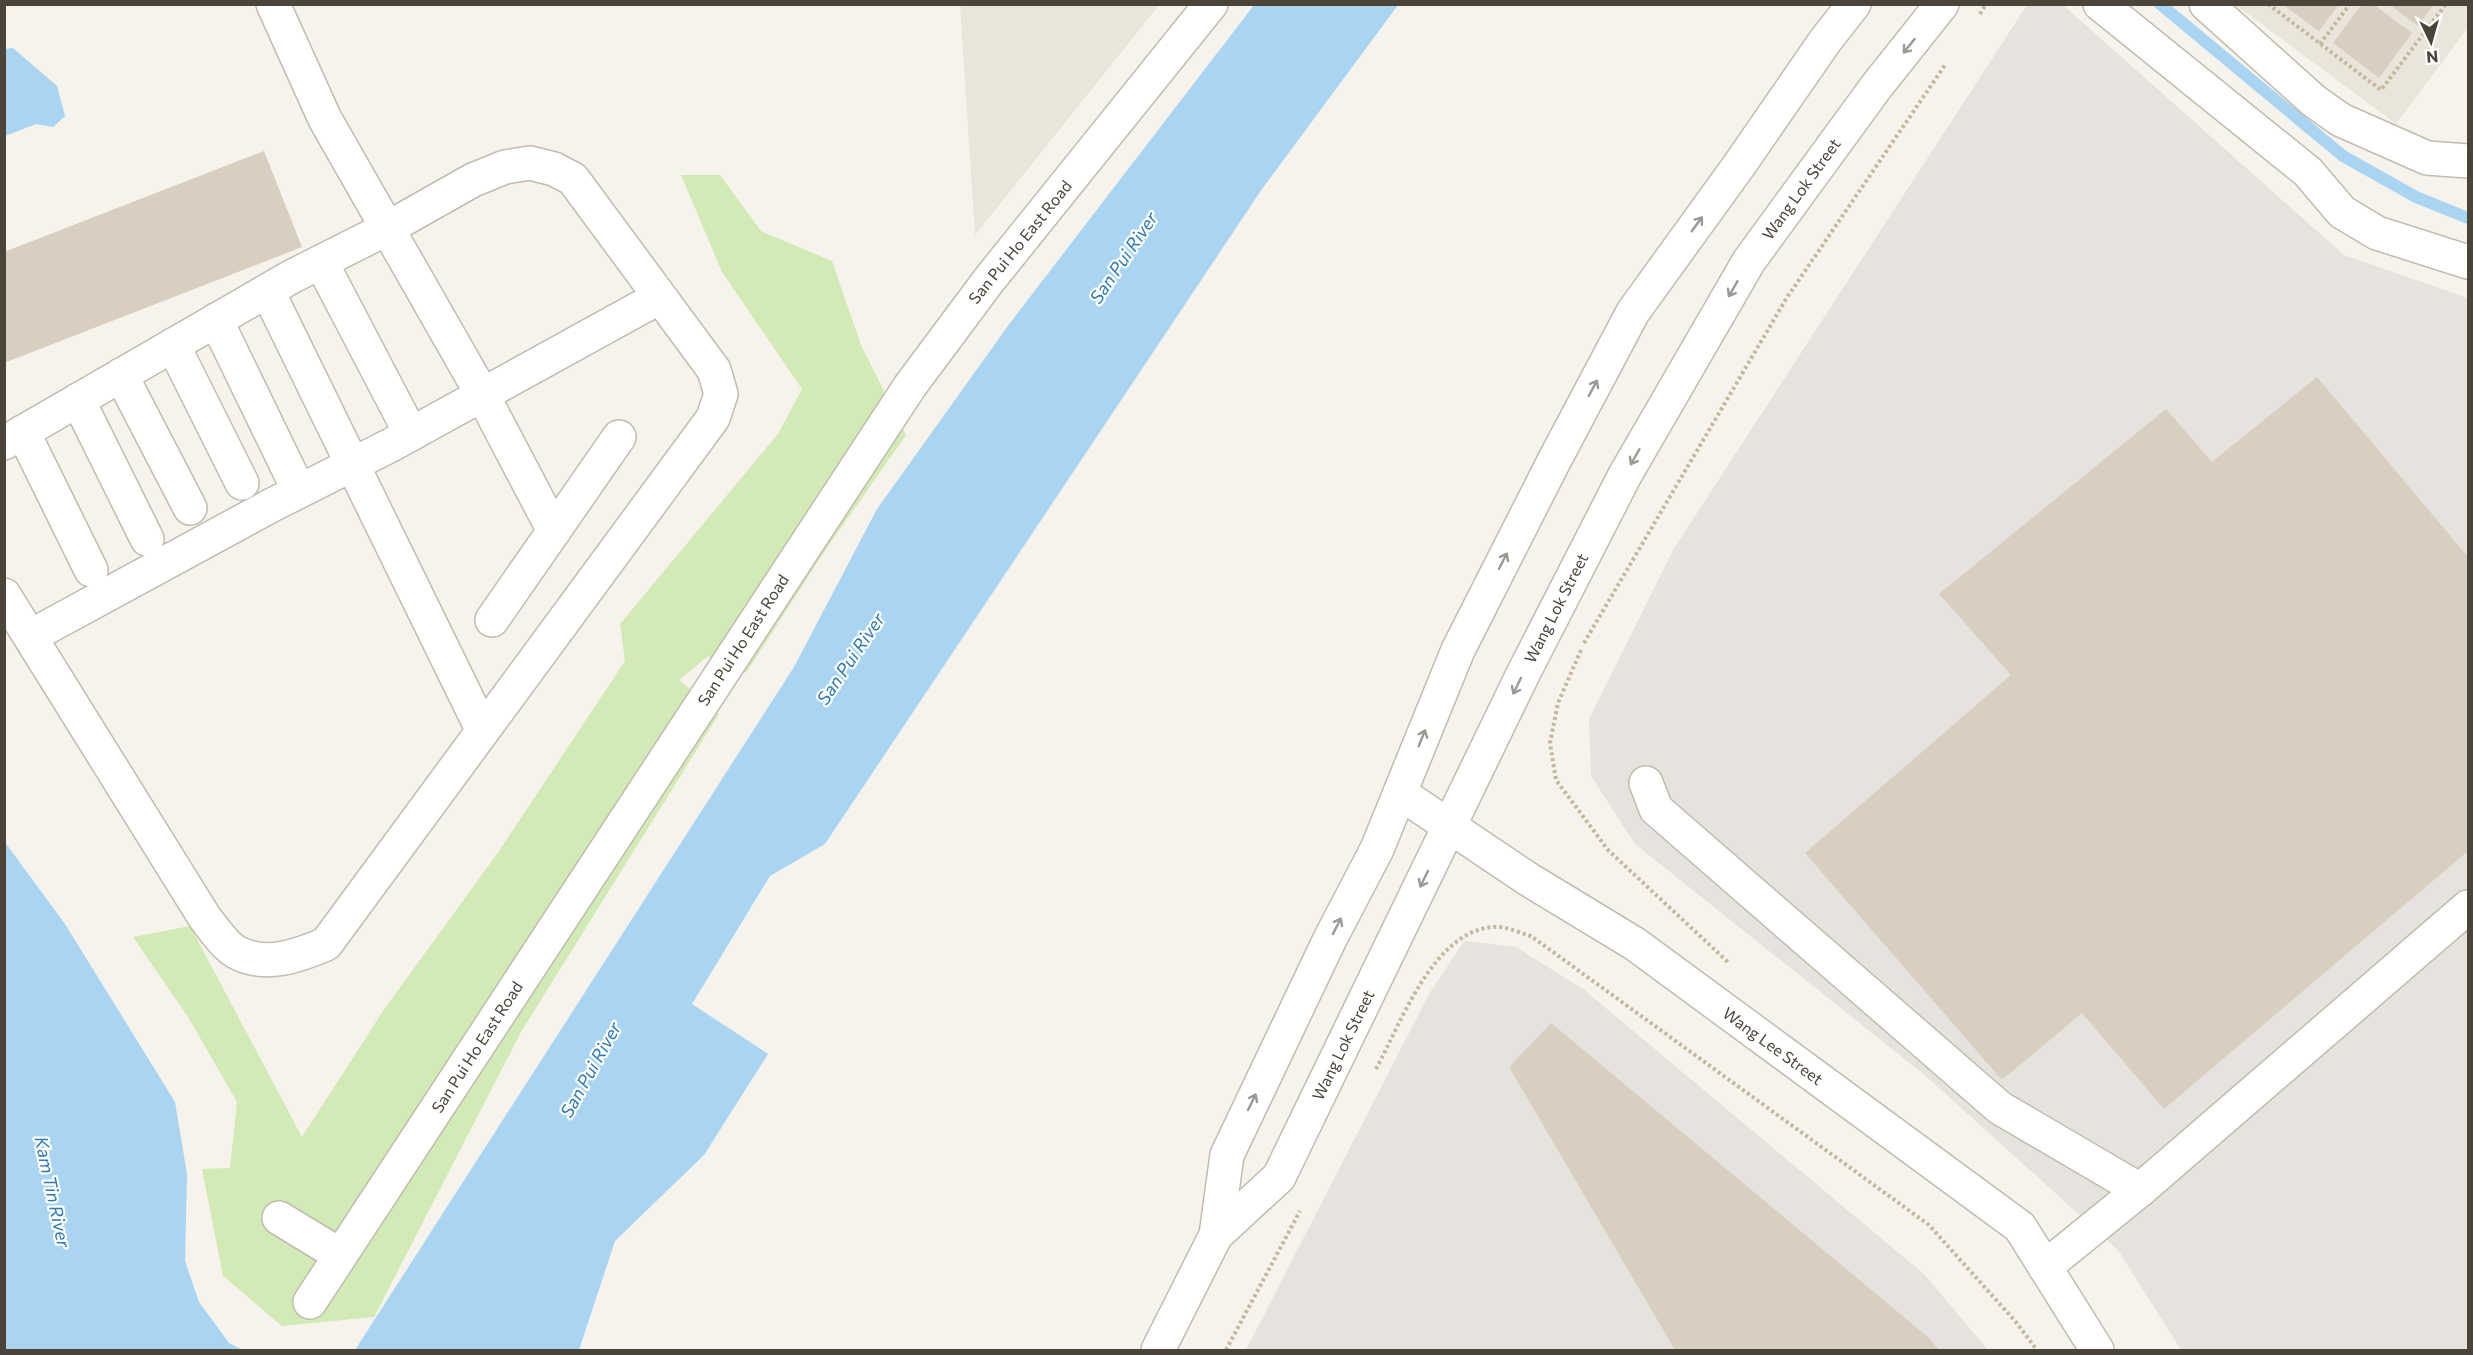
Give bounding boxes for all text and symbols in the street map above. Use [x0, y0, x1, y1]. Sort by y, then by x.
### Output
north arrow [2401, 12, 2461, 72]
one-way arrow [1903, 37, 1916, 53]
text: N [2426, 47, 2439, 67]
street label: Wang Lok Street [1758, 134, 1844, 243]
street label: San Pui Ho East Road [964, 176, 1075, 307]
water label: San Pui River [1085, 207, 1162, 307]
one-way arrow [1691, 216, 1703, 232]
one-way arrow [1727, 280, 1739, 297]
one-way arrow [1587, 380, 1599, 397]
one-way arrow [1629, 448, 1641, 465]
street label: Wang Lok Street [1520, 549, 1592, 666]
one-way arrow [1498, 553, 1509, 571]
street label: San Pui Ho East Road [693, 570, 792, 709]
water label: San Pui River [812, 608, 889, 708]
one-way arrow [1510, 677, 1522, 695]
one-way arrow [1417, 730, 1428, 748]
one-way arrow [1418, 870, 1429, 888]
one-way arrow [1331, 917, 1343, 935]
street label: San Pui Ho East Road [427, 977, 526, 1116]
street label: Wang Lok Street [1308, 986, 1378, 1103]
street label: Wang Lee Street [1720, 1003, 1827, 1089]
water label: San Pui River [555, 1017, 626, 1121]
one-way arrow [1247, 1093, 1259, 1111]
water label: Kam Tin River [30, 1134, 76, 1250]

